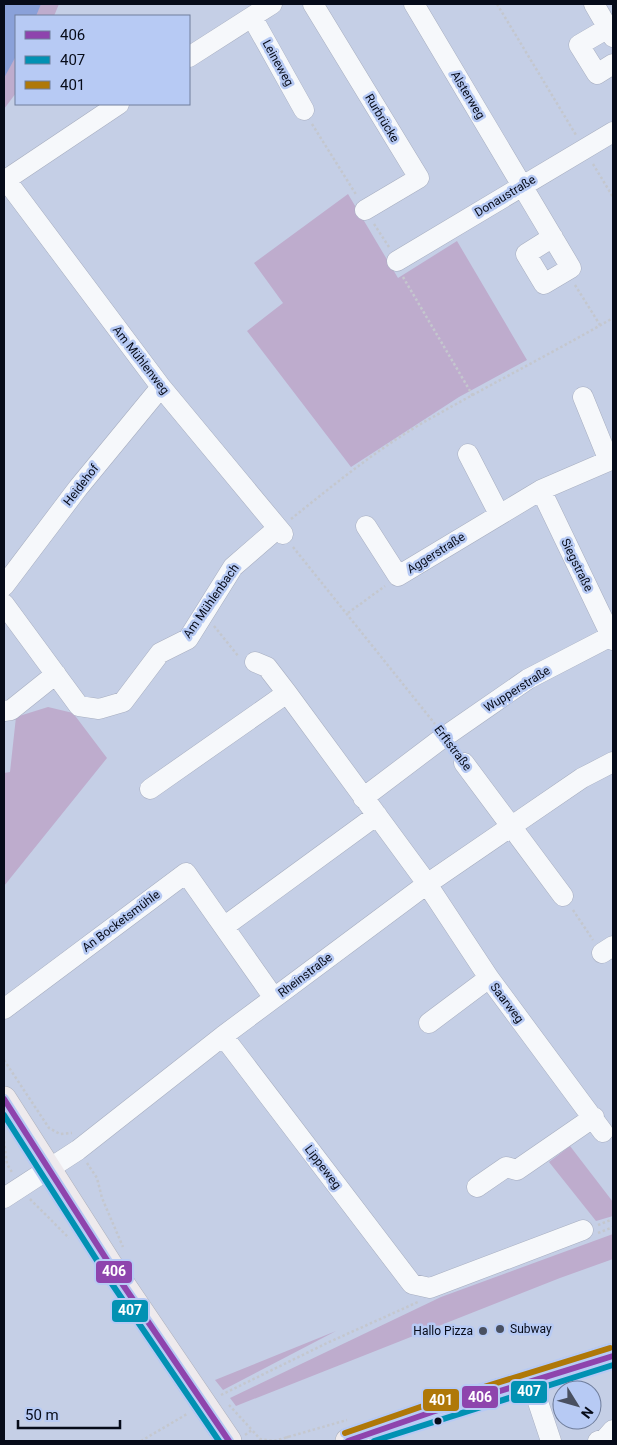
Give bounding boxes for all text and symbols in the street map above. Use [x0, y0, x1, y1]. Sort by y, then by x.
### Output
legend [15, 15, 190, 105]
text: 406 [60, 26, 85, 44]
street label: Leineweg [260, 37, 296, 89]
text: 407 [60, 51, 85, 69]
street label: Alsterweg [448, 68, 488, 122]
text: 401 [60, 76, 85, 94]
street label: Rurbrücke [362, 91, 402, 145]
street label: Donaustraße [472, 172, 538, 220]
street label: Am Mühlenweg [110, 323, 172, 397]
street label: Heidehof [61, 461, 102, 508]
street label: Aggerstraße [404, 530, 468, 576]
street label: Siegstraße [558, 536, 596, 594]
street label: Am Mühlenbach [180, 561, 242, 641]
street label: Wupperstraße [481, 663, 553, 715]
street label: Erftstraße [431, 723, 475, 773]
street label: An Bocketsmühle [79, 887, 163, 955]
street label: Rheinstraße [275, 950, 335, 1000]
street label: Saarweg [487, 980, 527, 1026]
street label: Lippeweg [302, 1142, 344, 1192]
line badge: 406 [95, 1260, 133, 1284]
text: 406 [102, 1263, 126, 1279]
line badge: 407 [111, 1299, 149, 1323]
text: 407 [118, 1302, 142, 1318]
place label: Subway [510, 1322, 552, 1336]
marker: Subway [494, 1323, 506, 1335]
place label: Hallo Pizza [413, 1324, 473, 1338]
marker: Hallo Pizza [477, 1325, 489, 1337]
line badge: 407 [510, 1380, 548, 1404]
north arrow [552, 1380, 602, 1430]
text: 407 [517, 1383, 541, 1399]
line badge: 406 [461, 1385, 499, 1409]
line badge: 401 [422, 1388, 460, 1412]
text: 406 [468, 1389, 492, 1405]
text: 401 [429, 1392, 453, 1408]
scale bar [18, 1398, 120, 1430]
text: N [578, 1404, 597, 1422]
text: 50 m [25, 1406, 59, 1424]
unlabelled marker [433, 1416, 443, 1426]

